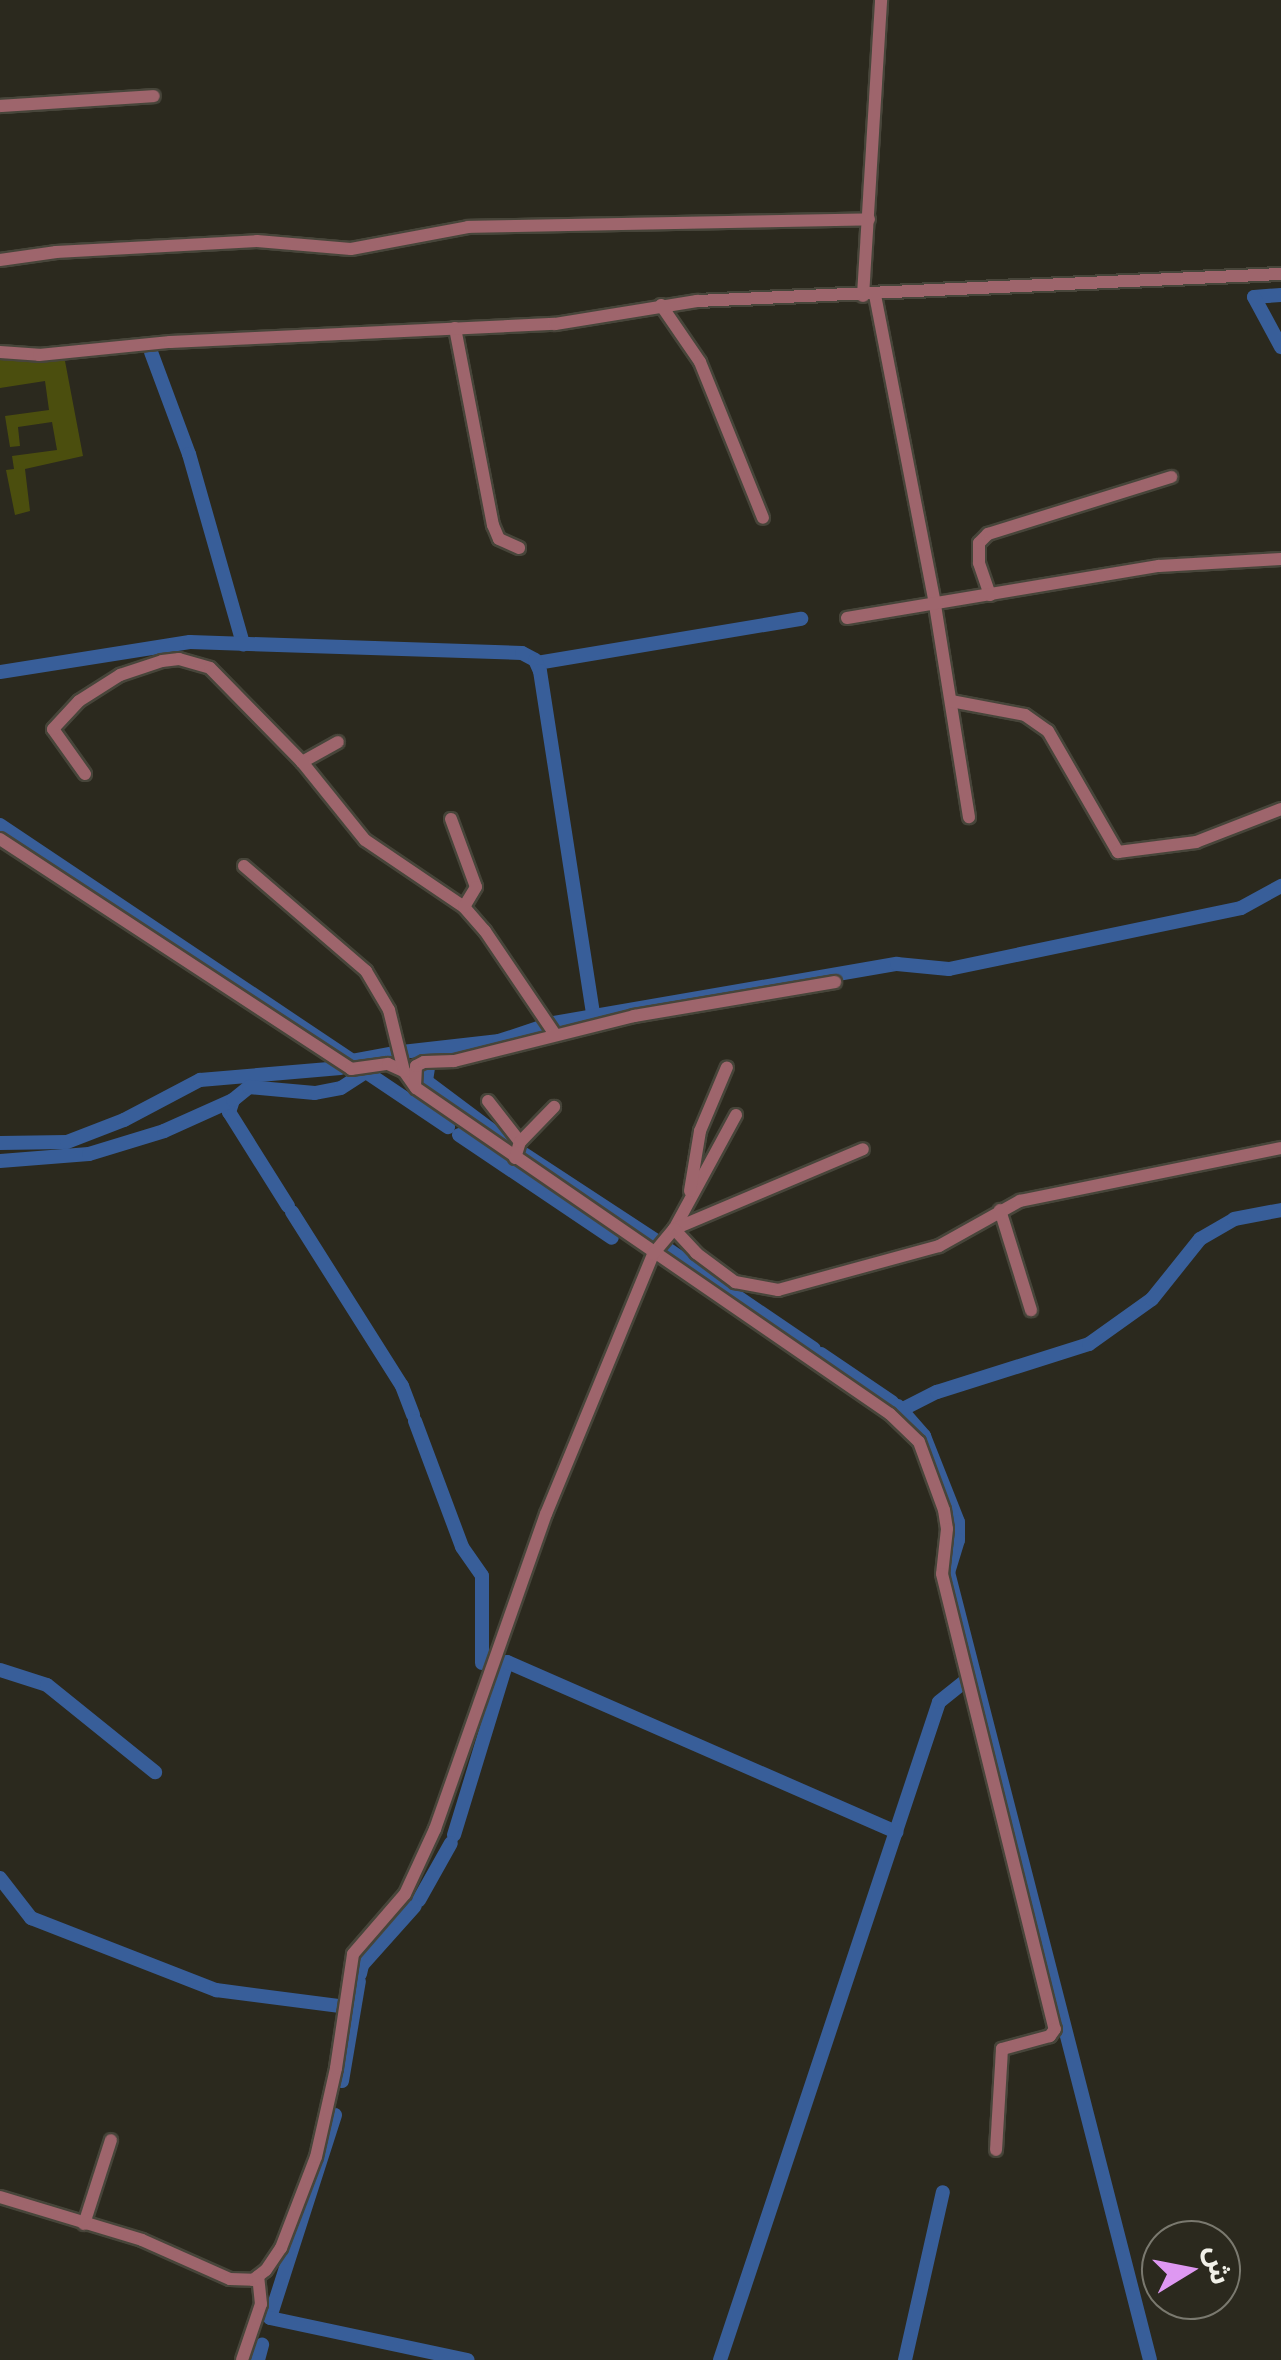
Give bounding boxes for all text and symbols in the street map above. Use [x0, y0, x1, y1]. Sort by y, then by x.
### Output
north arrow [1141, 2220, 1241, 2320]
text: ش [1199, 2243, 1238, 2287]

